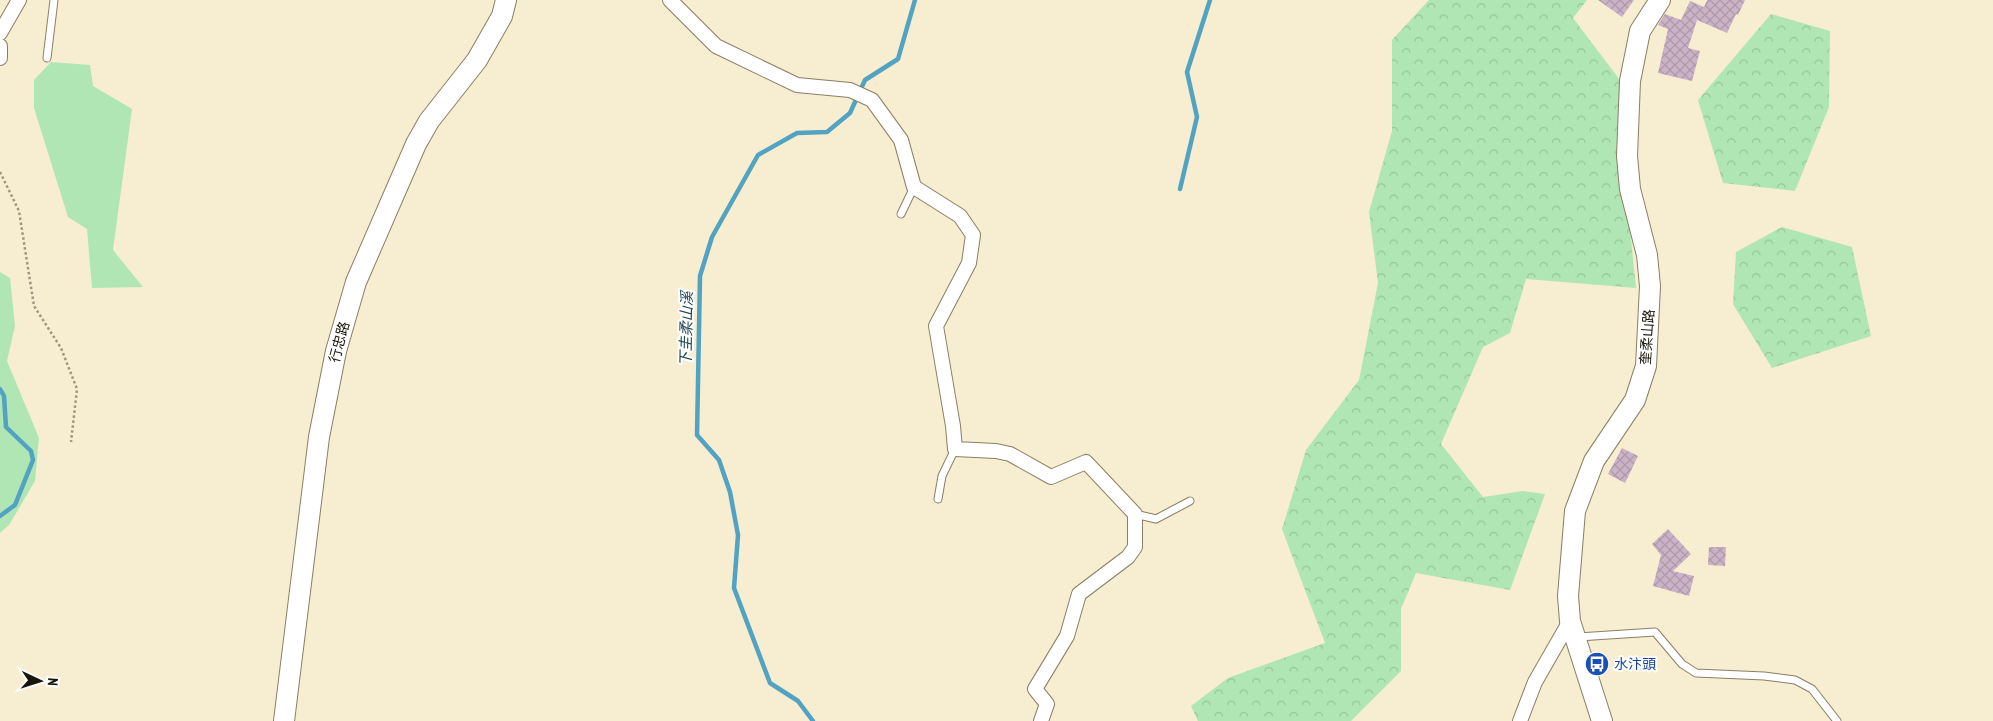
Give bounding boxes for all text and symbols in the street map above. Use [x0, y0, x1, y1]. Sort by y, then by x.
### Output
water label: 下圭柔山溪 [676, 289, 696, 367]
street label: 奎柔山路 [1636, 308, 1658, 366]
street label: 行忠路 [325, 319, 353, 365]
bus stop icon: 水汴頭 [1584, 651, 1610, 677]
place label: 水汴頭 [1614, 655, 1656, 673]
north arrow [15, 656, 65, 706]
text: N [44, 678, 62, 686]

